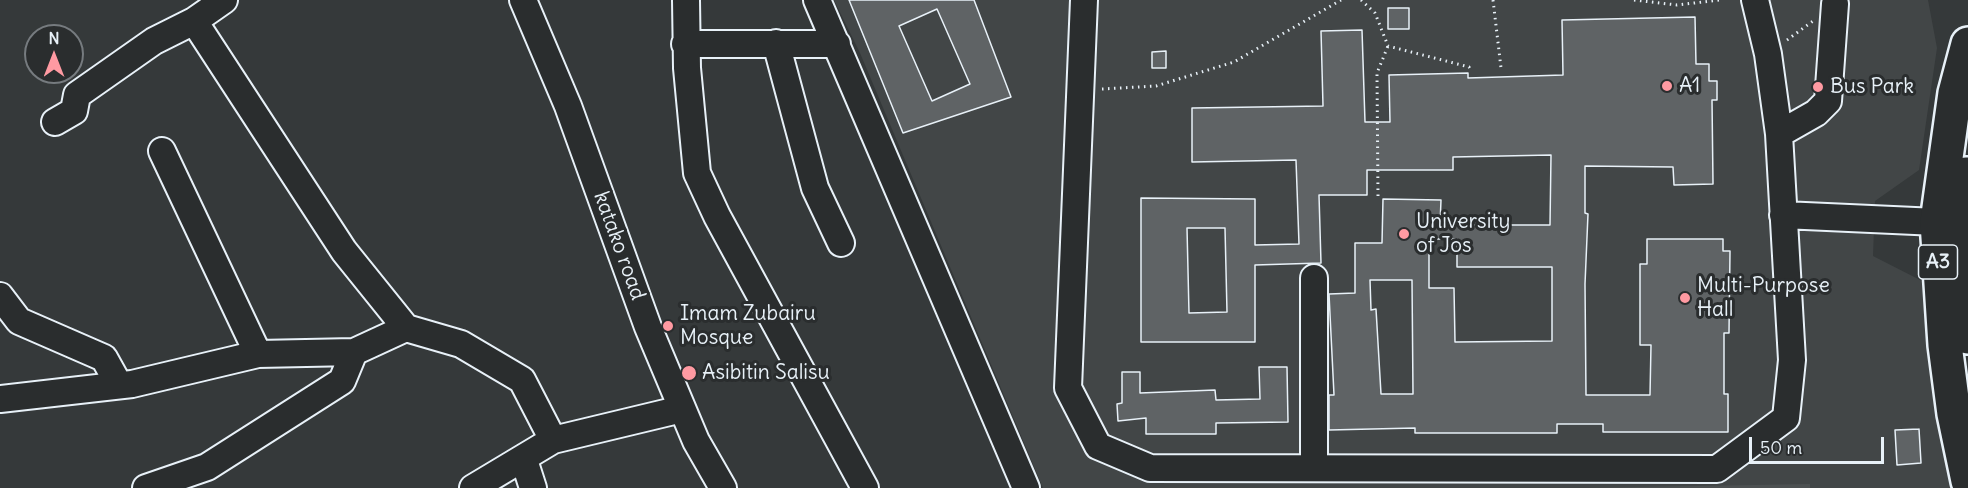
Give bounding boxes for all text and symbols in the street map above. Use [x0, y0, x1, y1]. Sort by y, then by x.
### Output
north arrow [24, 24, 84, 84]
text: N [48, 28, 60, 48]
place label: A1 [1679, 73, 1700, 99]
place label: Bus Park [1830, 74, 1914, 100]
marker: A1 [1660, 79, 1674, 93]
marker: Bus Park [1811, 80, 1825, 94]
street label: katako road [588, 188, 650, 304]
place label: University of Jos [1416, 209, 1510, 259]
marker: University of Jos [1397, 227, 1411, 241]
road number: A3 [1918, 245, 1958, 279]
place label: Multi-Purpose Hall [1697, 273, 1830, 323]
marker: Multi-Purpose Hall [1678, 291, 1692, 305]
place label: Imam Zubairu Mosque [680, 301, 816, 351]
marker: Imam Zubairu Mosque [661, 319, 675, 333]
place label: Asibitin Salisu [702, 360, 830, 386]
marker: Asibitin Salisu [680, 364, 698, 382]
scale bar [1752, 425, 1887, 463]
text: 50 m [1760, 436, 1802, 459]

